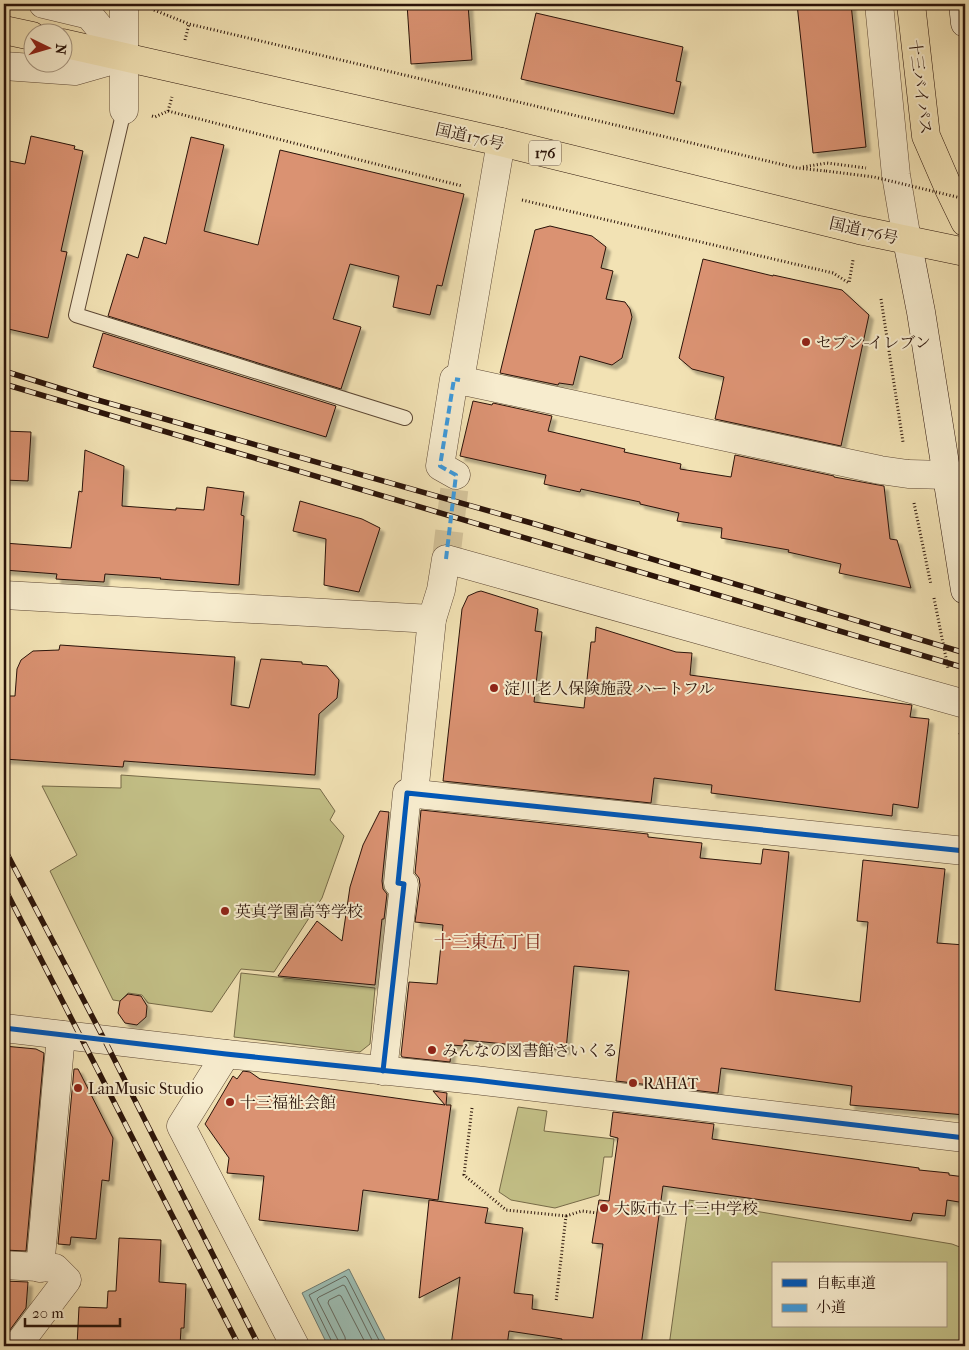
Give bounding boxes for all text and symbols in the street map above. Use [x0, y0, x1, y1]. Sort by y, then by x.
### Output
north arrow [22, 22, 72, 72]
street label: 十三バイパス [905, 38, 936, 136]
text: N [51, 43, 69, 55]
street label: 国道176号 [434, 119, 506, 154]
road number: 176 [529, 140, 561, 166]
street label: 国道176号 [828, 213, 900, 248]
place label: セブン-イレブン [816, 333, 931, 352]
marker: セブン-イレブン [800, 336, 812, 348]
place label: 淀川老人保険施設 ハートフル [504, 679, 714, 698]
marker: 淀川老人保険施設 ハートフル [488, 682, 500, 694]
place label: 英真学園高等学校 [235, 902, 363, 921]
marker: 英真学園高等学校 [219, 905, 231, 917]
district label: 十三東五丁目 [434, 932, 542, 953]
place label: みんなの図書館さいくる [442, 1041, 618, 1060]
marker: みんなの図書館さいくる [426, 1044, 438, 1056]
place label: RAHAT [643, 1074, 699, 1093]
marker: RAHAT [627, 1077, 639, 1089]
place label: LanMusic Studio [88, 1079, 203, 1098]
marker: LanMusic Studio [72, 1082, 84, 1094]
place label: 十三福祉会館 [240, 1093, 336, 1112]
marker: 十三福祉会館 [224, 1096, 236, 1108]
place label: 大阪市立十三中学校 [614, 1199, 758, 1218]
marker: 大阪市立十三中学校 [598, 1202, 610, 1214]
legend [772, 1262, 946, 1328]
text: 自転車道 [816, 1274, 876, 1292]
scale bar [25, 1295, 120, 1327]
text: 小道 [816, 1298, 846, 1316]
text: 20 m [32, 1304, 64, 1322]

